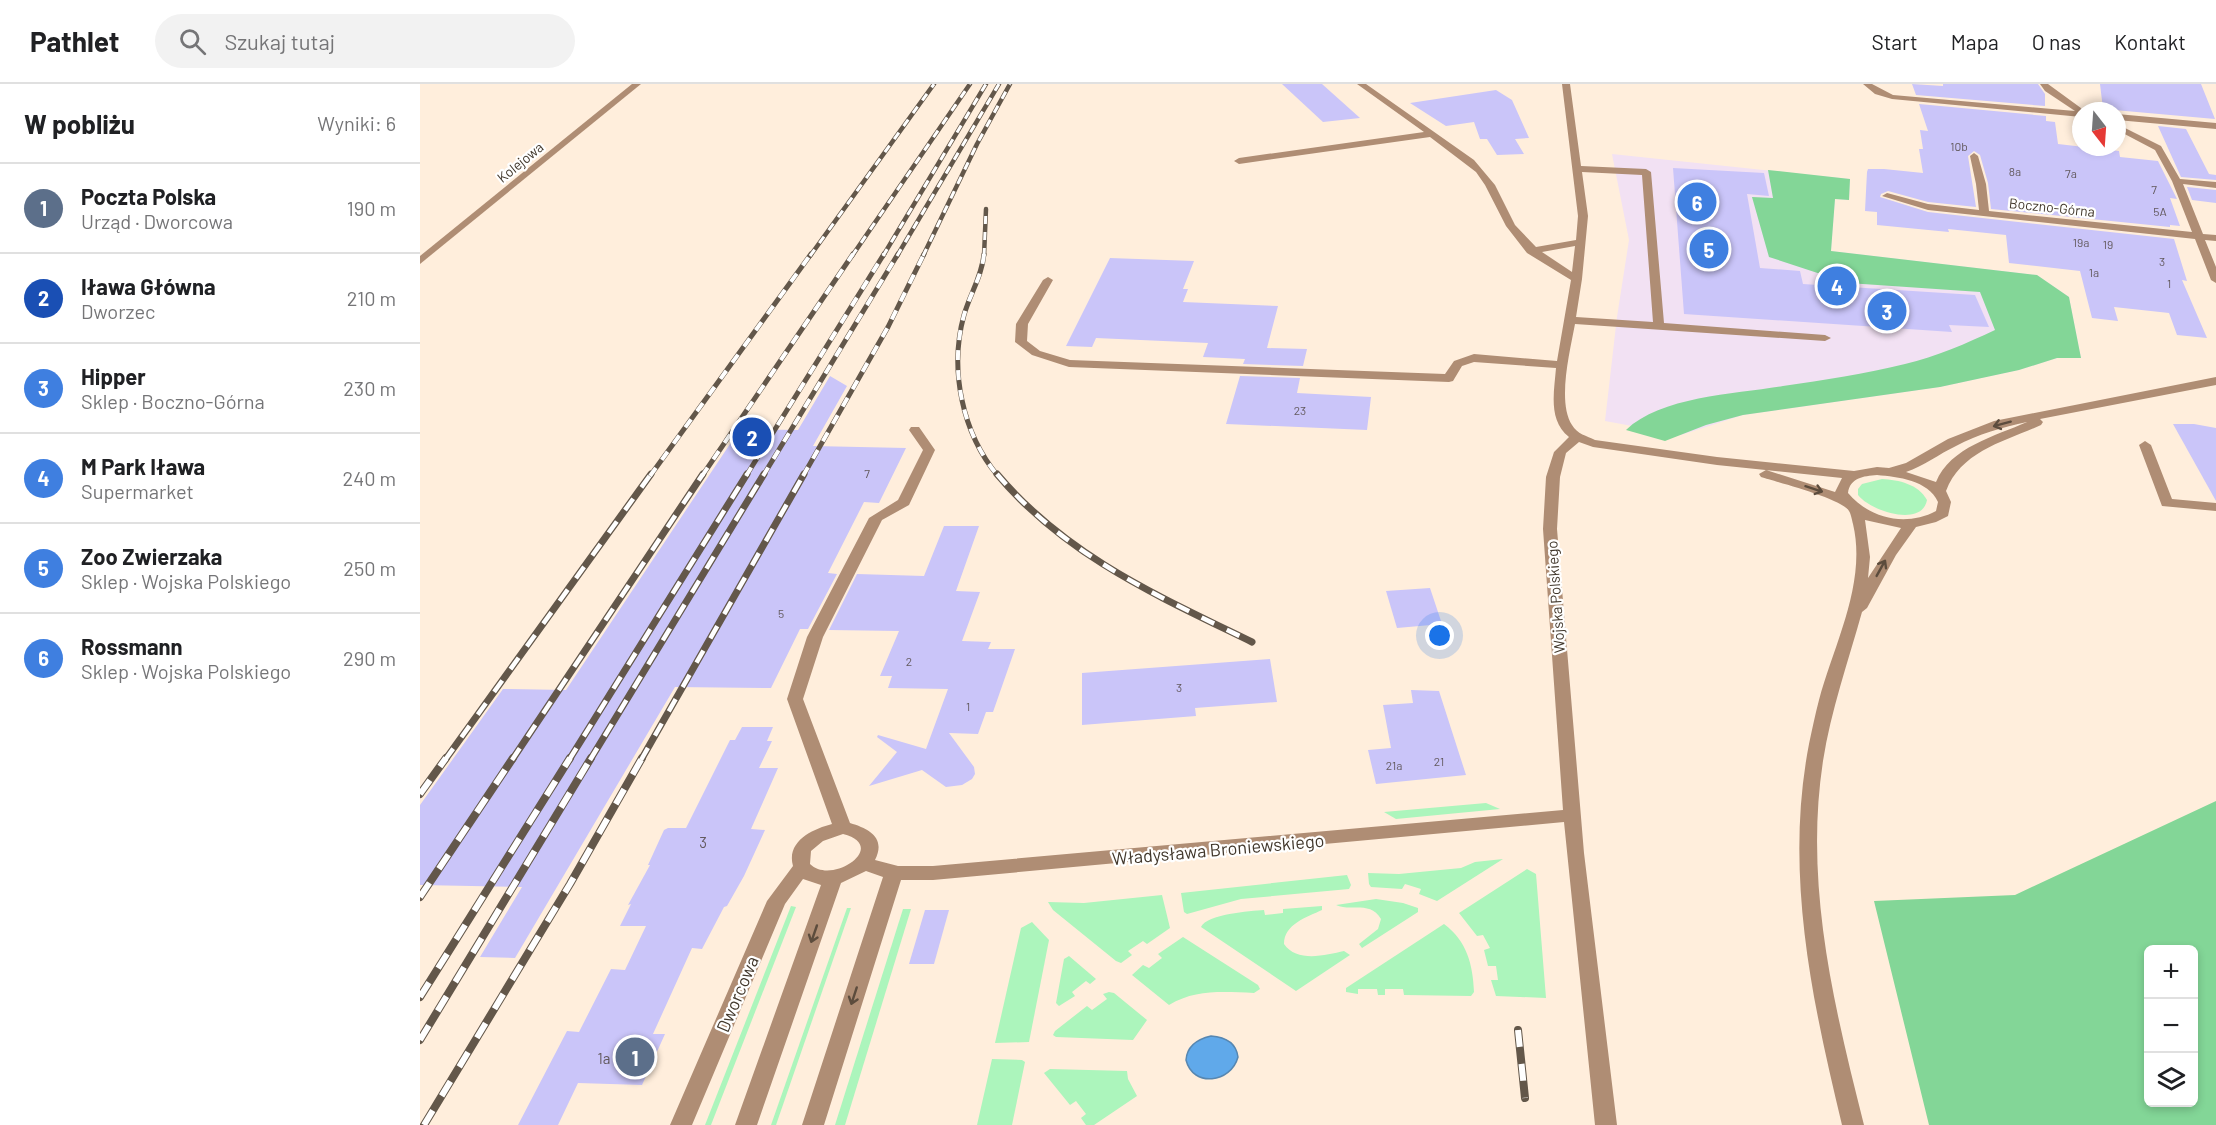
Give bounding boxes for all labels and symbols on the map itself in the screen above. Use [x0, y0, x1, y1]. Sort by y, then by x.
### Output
north arrow [2072, 102, 2126, 156]
street label: Kolejowa [493, 138, 547, 186]
house number: 10b [1950, 139, 1968, 153]
house number: 8a [2009, 164, 2021, 178]
house number: 7a [2065, 166, 2077, 180]
pin: 6 [1678, 180, 1716, 224]
house number: 7 [2151, 182, 2157, 196]
street label: Boczno-Górna [2008, 194, 2096, 220]
house number: 5A [2153, 204, 2167, 218]
pin: 5 [1690, 226, 1728, 272]
house number: 19a [2073, 235, 2089, 249]
house number: 19 [2103, 237, 2113, 251]
house number: 3 [2159, 254, 2165, 268]
pin: 4 [1818, 264, 1856, 308]
house number: 1a [2089, 265, 2099, 279]
house number: 1 [2167, 276, 2171, 290]
pin: 3 [1868, 288, 1906, 334]
house number: 23 [1294, 403, 1306, 417]
pin: 2 [732, 414, 772, 460]
one-way arrow [1992, 418, 2011, 430]
house number: 7 [864, 466, 870, 480]
one-way arrow [1804, 484, 1823, 495]
street label: Wojska Polskiego [1542, 540, 1568, 654]
one-way arrow [1876, 560, 1887, 578]
house number: 5 [778, 606, 784, 620]
your location [1425, 621, 1454, 650]
house number: 2 [906, 654, 912, 668]
house number: 3 [1176, 680, 1182, 694]
house number: 1 [966, 699, 970, 713]
house number: 21 [1434, 754, 1444, 768]
house number: 21a [1386, 758, 1402, 772]
street label: Władysława Broniewskiego [1111, 829, 1325, 869]
house number: 3 [699, 833, 707, 851]
one-way arrow [807, 924, 818, 942]
street label: Dworcowa [711, 953, 763, 1035]
one-way arrow [848, 986, 859, 1005]
pin: 1 [616, 1034, 654, 1080]
house number: 1a [598, 1049, 610, 1067]

